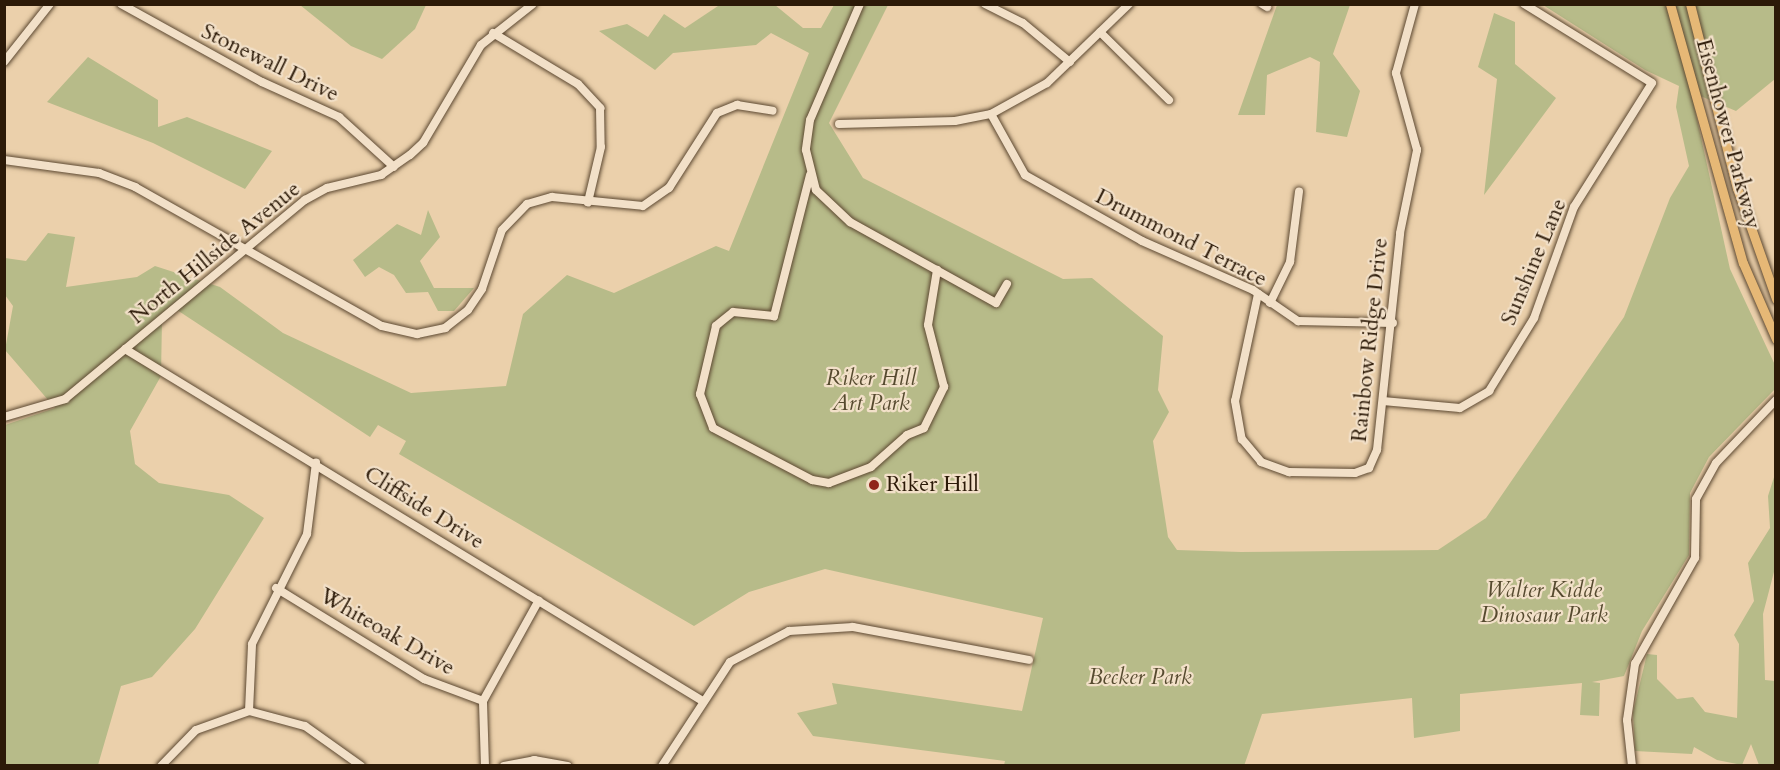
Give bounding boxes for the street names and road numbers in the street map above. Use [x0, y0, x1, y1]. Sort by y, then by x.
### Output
street label: Stonewall Drive [197, 18, 343, 108]
street label: Eisenhower Parkway [1690, 36, 1766, 232]
street label: North Hillside Avenue [124, 176, 306, 330]
street label: Drummond Terrace [1091, 183, 1271, 293]
street label: Sunshine Lane [1495, 195, 1573, 329]
street label: Rainbow Ridge Drive [1346, 237, 1394, 443]
street label: Cliffside Drive [359, 461, 489, 555]
street label: Whiteoak Drive [315, 583, 459, 681]

